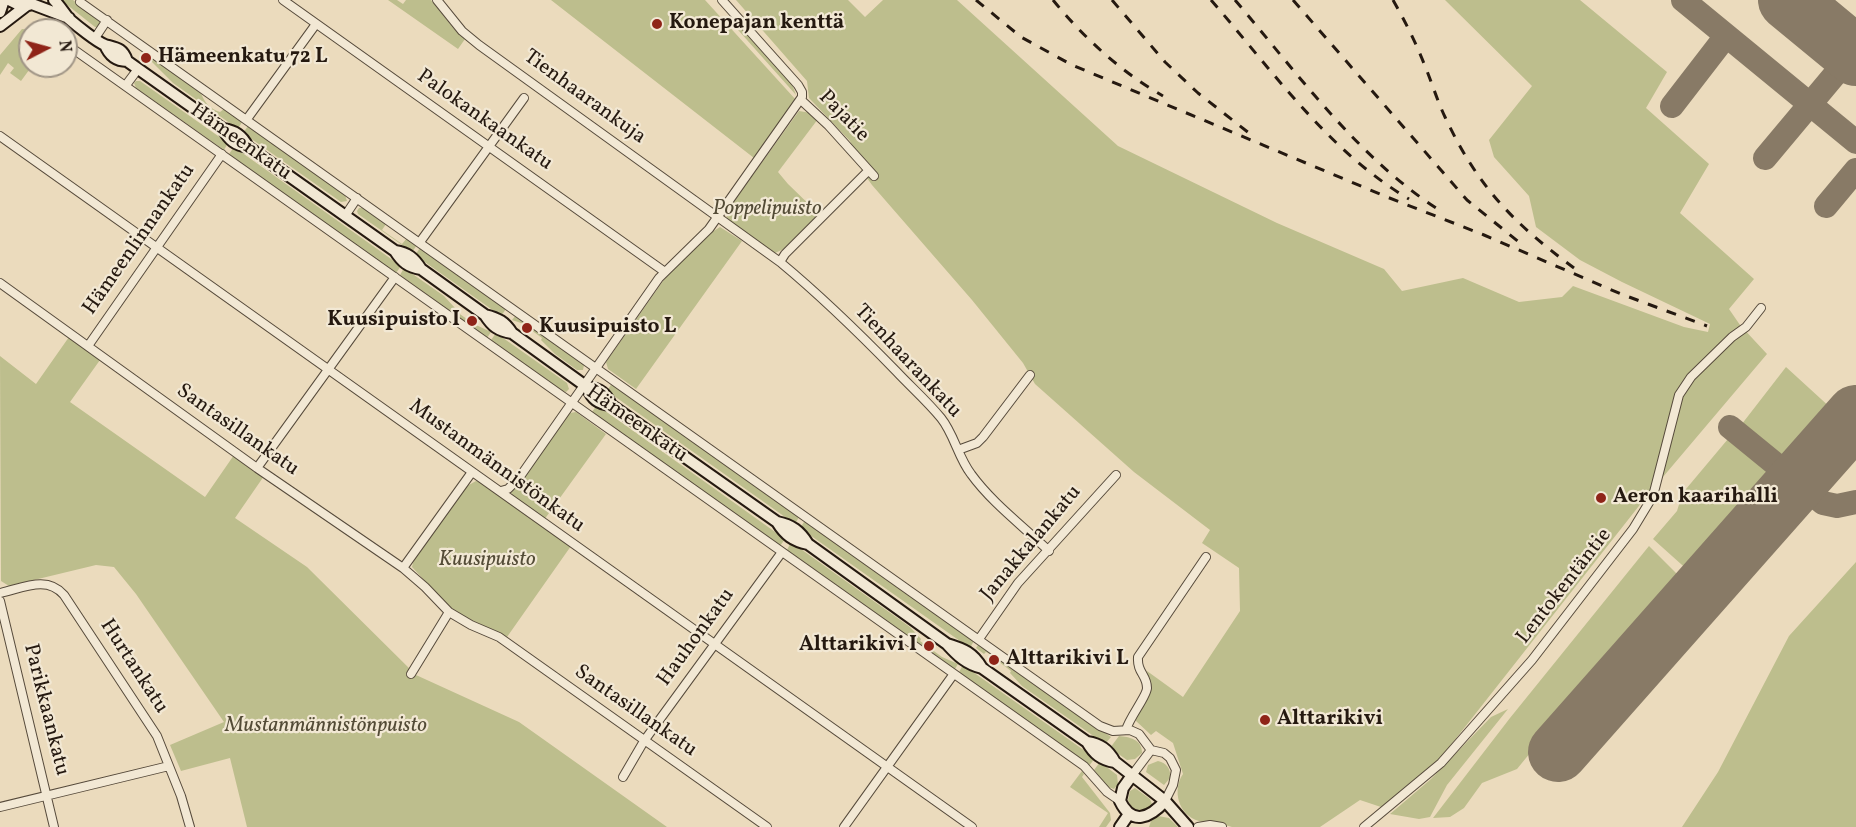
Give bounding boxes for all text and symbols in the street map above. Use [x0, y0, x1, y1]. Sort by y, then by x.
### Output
place label: Konepajan kenttä [669, 11, 844, 37]
marker: Konepajan kenttä [650, 17, 664, 31]
north arrow [18, 18, 78, 78]
text: N [52, 39, 75, 53]
place label: Hämeenkatu 72 L [158, 45, 328, 71]
street label: Tienhaarankuja [518, 45, 650, 151]
marker: Hämeenkatu 72 L [139, 51, 153, 65]
street label: Palokankaankatu [411, 65, 557, 177]
street label: Pajatie [812, 86, 874, 148]
street label: Hämeenkatu [184, 99, 296, 187]
street label: Hämeenlinnankatu [78, 160, 202, 320]
park label: Poppelipuisto [713, 197, 821, 223]
street label: Tienhaarankatu [848, 300, 966, 424]
place label: Kuusipuisto I [327, 308, 460, 334]
marker: Kuusipuisto I [465, 314, 479, 328]
place label: Kuusipuisto L [539, 315, 676, 341]
marker: Kuusipuisto L [520, 321, 534, 335]
street label: Santasillankatu [171, 379, 303, 483]
street label: Hämeenkatu [580, 381, 692, 469]
street label: Mustanmännistönkatu [403, 395, 589, 539]
street label: Janakkalankatu [976, 481, 1088, 607]
place label: Aeron kaarihalli [1613, 485, 1778, 511]
marker: Aeron kaarihalli [1594, 491, 1608, 505]
street label: Lentokentäntie [1512, 524, 1618, 650]
park label: Kuusipuisto [439, 548, 535, 574]
street label: Hauhonkatu [653, 584, 741, 692]
street label: Hurtankatu [93, 615, 173, 719]
place label: Alttarikivi I [799, 633, 917, 659]
marker: Alttarikivi I [922, 639, 936, 653]
street label: Parikkaankatu [16, 641, 74, 779]
place label: Alttarikivi L [1006, 647, 1129, 673]
marker: Alttarikivi L [987, 653, 1001, 667]
street label: Santasillankatu [569, 660, 701, 764]
place label: Alttarikivi [1277, 707, 1383, 733]
marker: Alttarikivi [1258, 713, 1272, 727]
park label: Mustanmännistönpuisto [225, 714, 427, 740]

